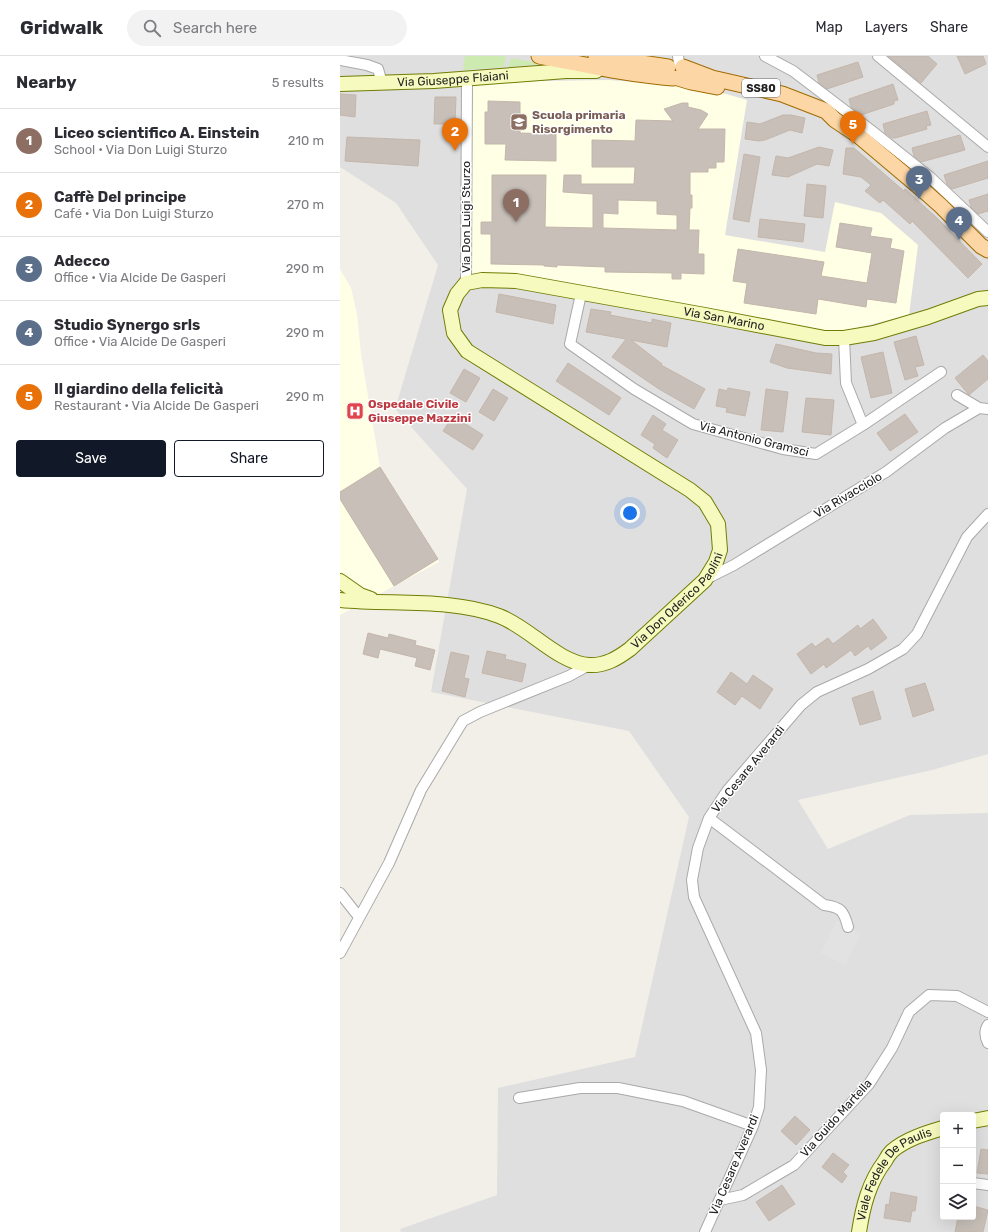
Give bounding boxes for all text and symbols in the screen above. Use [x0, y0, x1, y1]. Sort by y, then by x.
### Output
search box [127, 10, 407, 46]
text: Gridwalk [20, 16, 103, 39]
icon: search [141, 17, 163, 39]
text: Search here [173, 19, 257, 37]
text: Map [816, 19, 843, 36]
text: Layers [865, 19, 908, 36]
text: Share [930, 19, 968, 36]
street label: Via Giuseppe Flaiani [397, 68, 509, 89]
text: Nearby [16, 72, 77, 92]
text: 5 results [272, 75, 324, 90]
road number: SS80 [742, 79, 780, 97]
place label: Scuola primaria Risorgimento [532, 108, 626, 136]
pin: 5 [840, 111, 866, 144]
school or university icon: Scuola primaria Risorgimento [509, 112, 529, 132]
pin: 2 [442, 118, 468, 151]
text: Liceo scientifico A. Einstein [54, 124, 259, 142]
text: 1 [26, 133, 32, 148]
text: 210 m [288, 133, 324, 148]
text: School · Via Don Luigi Sturzo [54, 142, 227, 157]
street label: Via Don Luigi Sturzo [459, 161, 473, 273]
pin: 3 [906, 166, 932, 199]
text: Caffè Del principe [54, 188, 186, 206]
pin: 1 [503, 189, 529, 222]
text: 2 [25, 197, 33, 212]
text: 270 m [287, 197, 324, 212]
text: Café · Via Don Luigi Sturzo [54, 206, 214, 221]
pin: 4 [946, 207, 972, 240]
text: Adecco [54, 252, 110, 270]
text: 3 [25, 261, 33, 276]
text: 290 m [286, 261, 324, 276]
text: Office · Via Alcide De Gasperi [54, 270, 226, 285]
street label: Via San Marino [682, 304, 766, 333]
text: Studio Synergo srls [54, 316, 200, 334]
text: 4 [25, 325, 33, 340]
text: 290 m [286, 325, 324, 340]
text: Office · Via Alcide De Gasperi [54, 334, 226, 349]
text: Il giardino della felicità [54, 380, 223, 398]
text: 5 [25, 389, 33, 404]
text: 290 m [286, 389, 324, 404]
place label: Ospedale Civile Giuseppe Mazzini [368, 397, 471, 425]
text: Restaurant · Via Alcide De Gasperi [54, 398, 259, 413]
hospital icon: Ospedale Civile Giuseppe Mazzini [345, 401, 365, 421]
street label: Via Antonio Gramsci [698, 419, 810, 459]
button: Save [16, 440, 166, 477]
button: Share [174, 440, 324, 477]
street label: Via Rivacciolo [811, 469, 885, 521]
your location [620, 503, 640, 523]
street label: Via Don Oderico Paolini [628, 551, 726, 652]
street label: Via Cesare Averardi [709, 723, 787, 815]
street label: Via Guido Martella [797, 1076, 875, 1160]
map controls [940, 1112, 976, 1220]
button: + [940, 1112, 976, 1148]
street label: Via Cesare Averardi [706, 1113, 762, 1217]
street label: Viale Fedele De Paulis [854, 1125, 933, 1222]
button: − [940, 1148, 976, 1184]
button: layers [940, 1184, 976, 1220]

